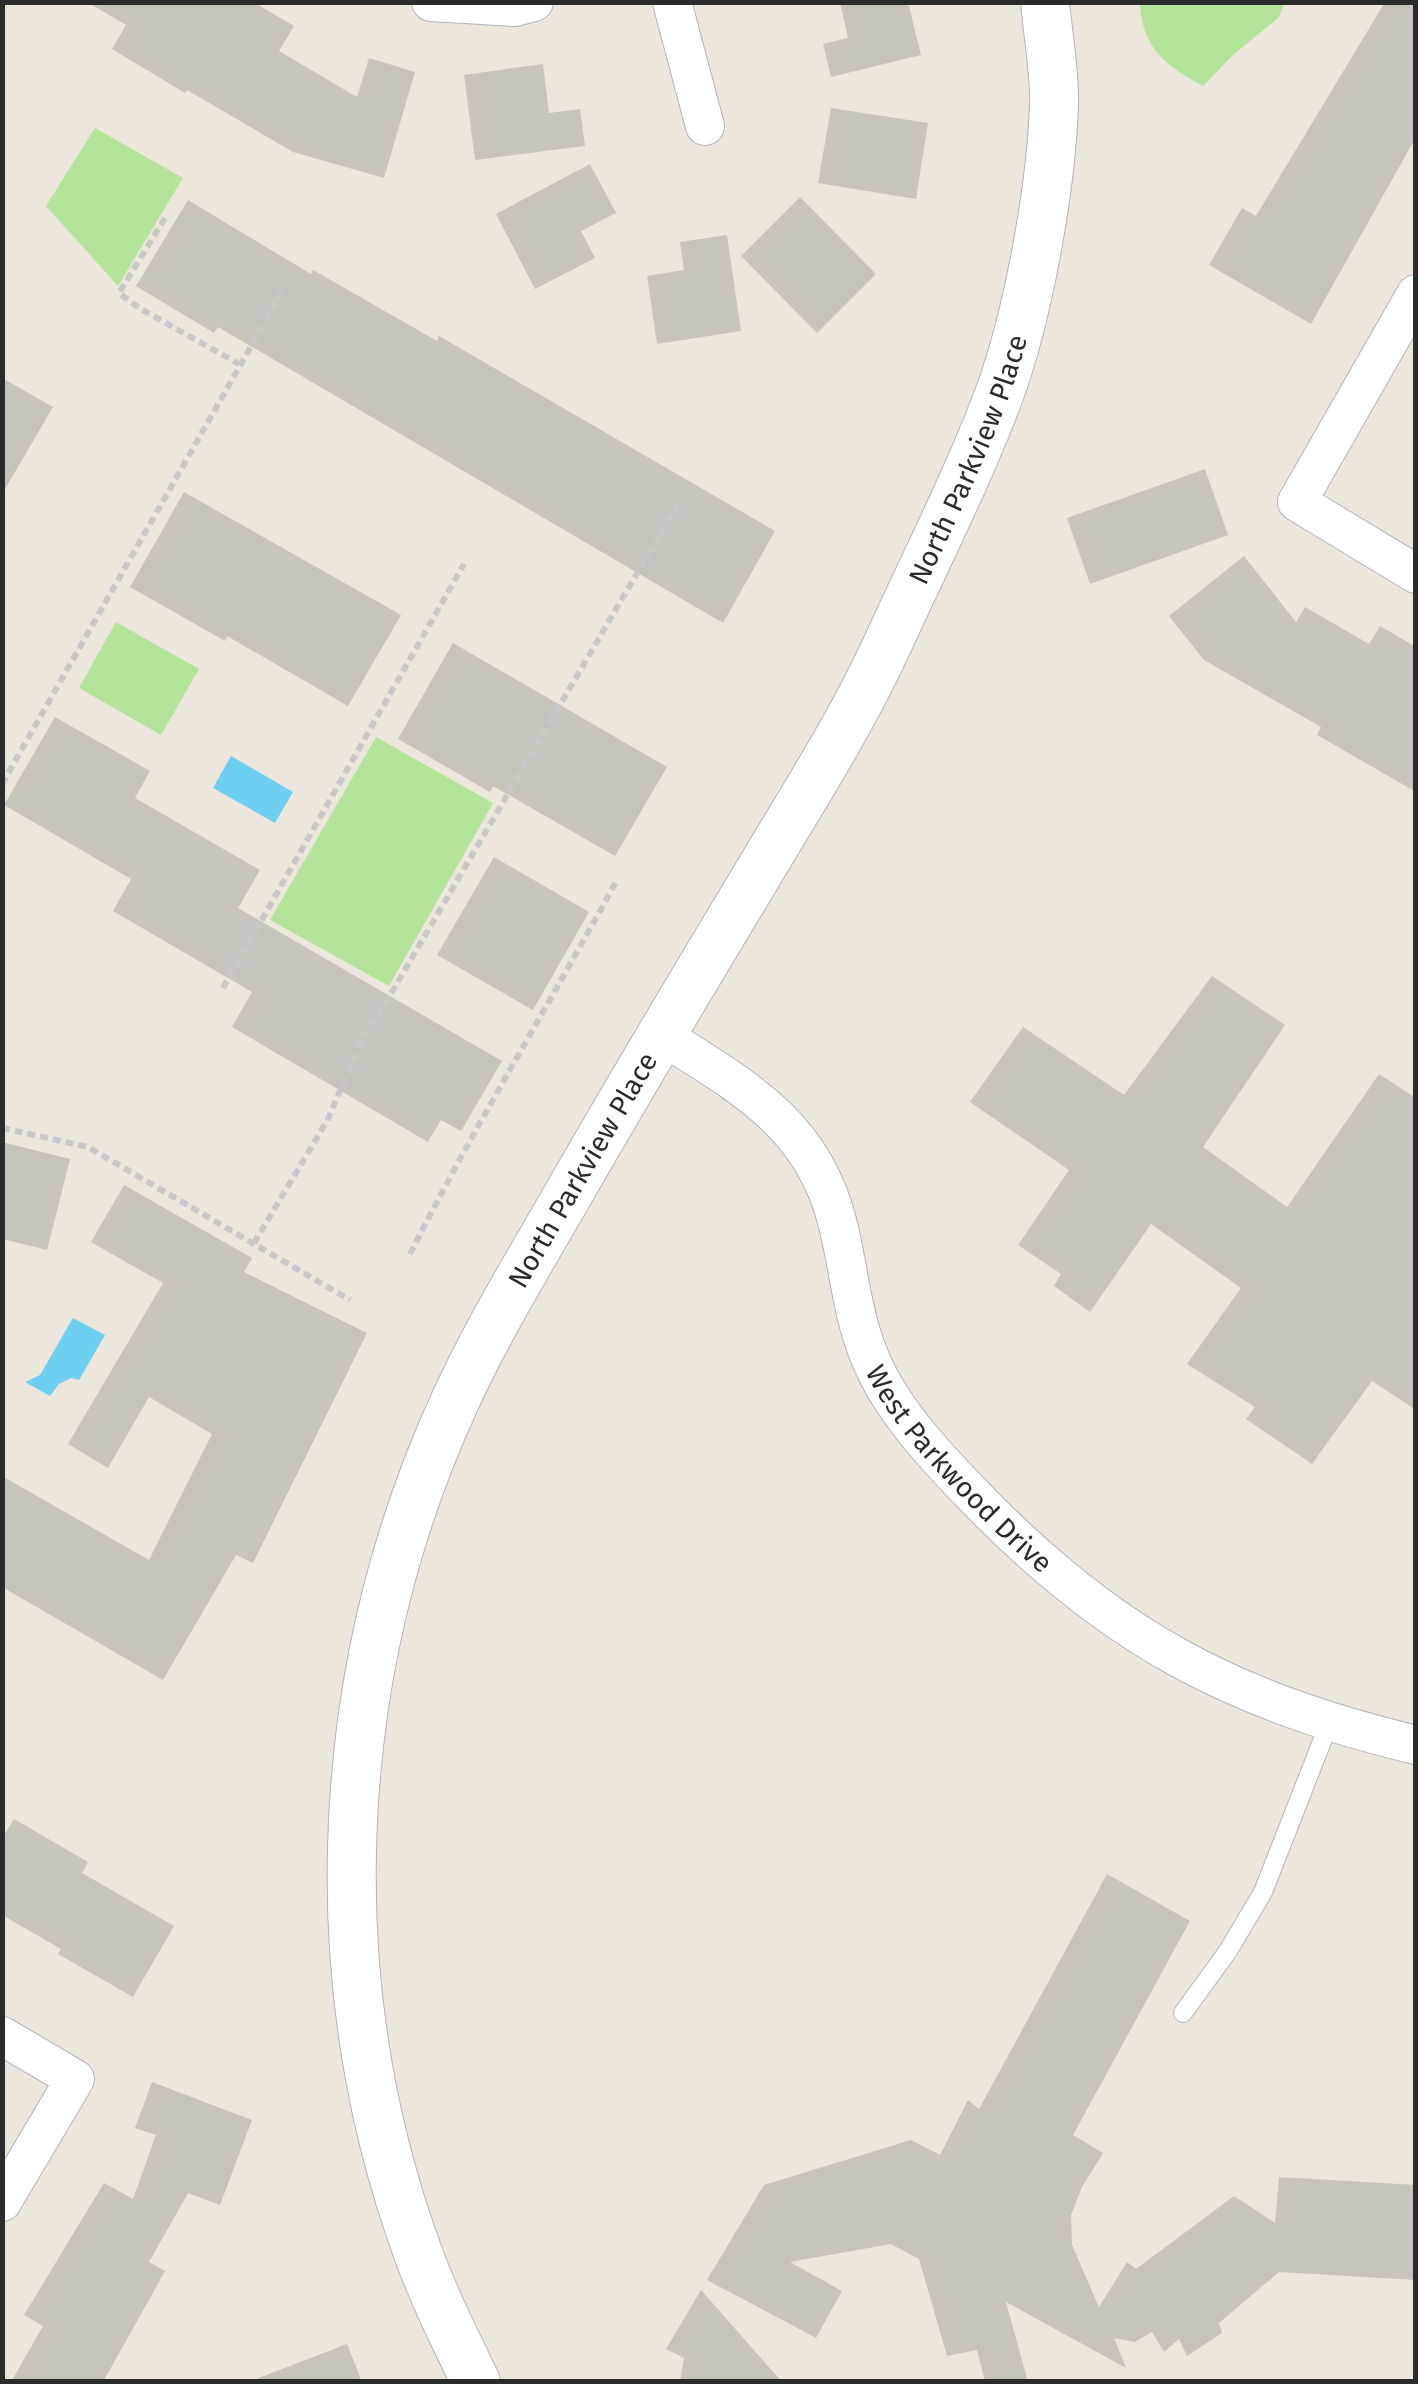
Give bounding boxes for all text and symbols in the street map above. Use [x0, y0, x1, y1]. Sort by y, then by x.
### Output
street label: North Parkview Place [902, 331, 1034, 589]
street label: North Parkview Place [502, 1046, 664, 1294]
street label: West Parkwood Drive [859, 1360, 1059, 1579]

